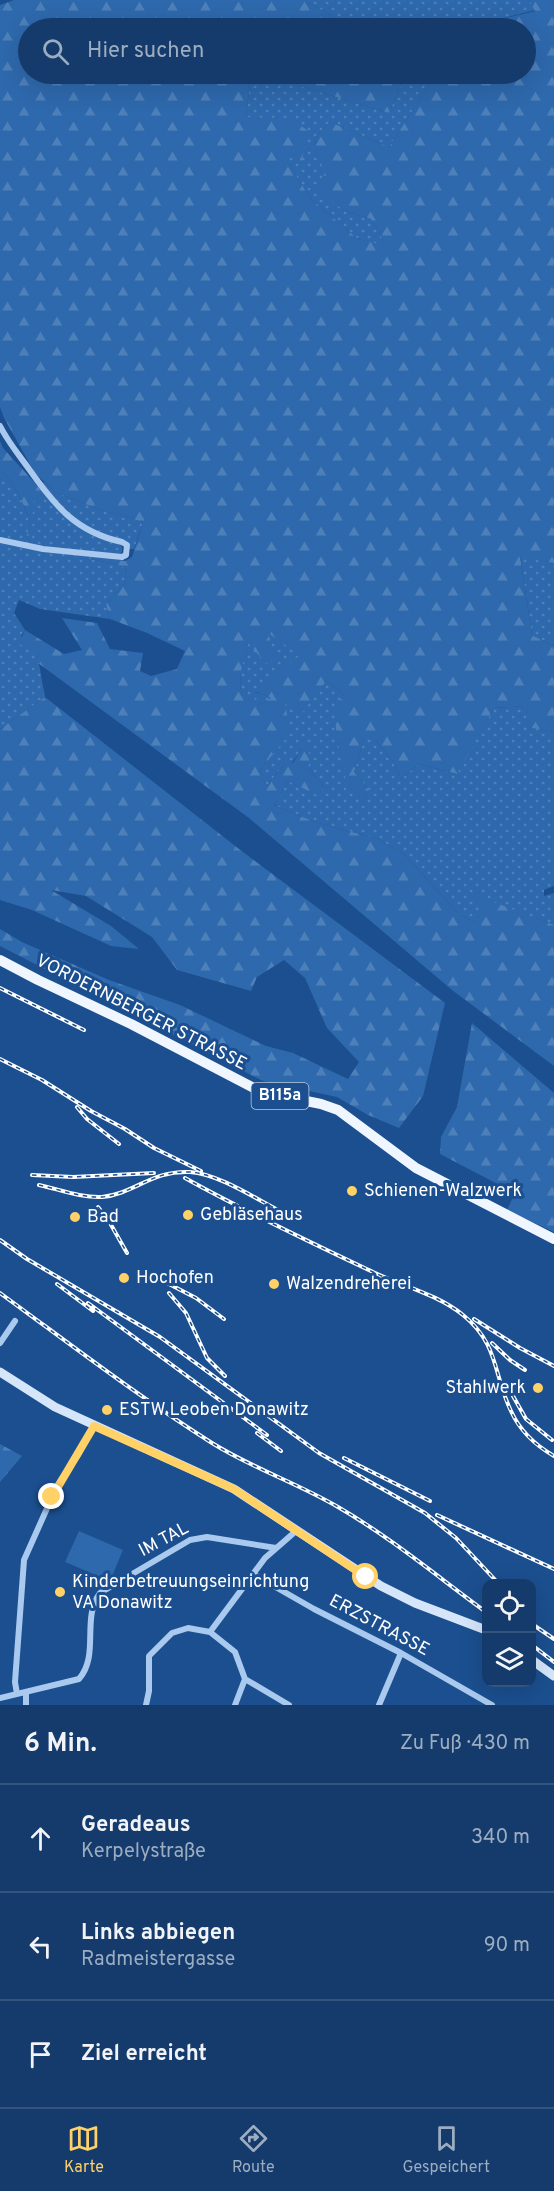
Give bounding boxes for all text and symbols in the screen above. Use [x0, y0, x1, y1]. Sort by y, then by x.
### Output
search box [18, 18, 536, 84]
icon: search [39, 35, 72, 68]
text: Hier suchen [87, 38, 204, 65]
street label: VORDERNBERGER STRASSE [32, 950, 250, 1076]
road number: B115a [252, 1083, 308, 1109]
place label: Schienen-Walzwerk [364, 1180, 522, 1203]
marker: Schienen-Walzwerk [345, 1184, 359, 1198]
place label: Gebläsehaus [200, 1204, 303, 1227]
place label: Bad [87, 1206, 119, 1229]
marker: Gebläsehaus [181, 1208, 195, 1222]
marker: Bad [68, 1210, 82, 1224]
place label: Hochofen [136, 1267, 214, 1290]
marker: Hochofen [117, 1271, 131, 1285]
place label: Walzendreherei [286, 1273, 411, 1296]
marker: Walzendreherei [267, 1277, 281, 1291]
place label: Stahlwerk [445, 1377, 526, 1400]
marker: Stahlwerk [531, 1381, 545, 1395]
place label: ESTW Leoben Donawitz [119, 1399, 309, 1422]
marker: ESTW Leoben Donawitz [100, 1403, 114, 1417]
route end [38, 1483, 64, 1509]
street label: IM TAL [135, 1517, 193, 1563]
route start [352, 1563, 378, 1589]
place label: Kinderbetreuungseinrichtung VA Donawitz [72, 1571, 309, 1615]
map controls [482, 1579, 536, 1687]
button: locate [482, 1579, 536, 1633]
marker: Kinderbetreuungseinrichtung VA Donawitz [53, 1585, 67, 1599]
street label: ERZSTRASSE [325, 1590, 433, 1662]
button: layers [482, 1633, 536, 1687]
text: 6 Min. [24, 1728, 97, 1761]
text: Zu Fuß · 430 m [400, 1731, 530, 1757]
text: Geradeaus [81, 1812, 191, 1839]
icon: ahead [24, 1822, 57, 1855]
text: 340 m [471, 1825, 530, 1851]
text: Kerpelystraße [81, 1839, 206, 1865]
text: Links abbiegen [81, 1920, 235, 1947]
icon: left [24, 1930, 57, 1963]
text: 90 m [484, 1933, 530, 1959]
text: Radmeistergasse [81, 1947, 235, 1973]
icon: arrive [24, 2038, 57, 2071]
text: Ziel erreicht [81, 2041, 207, 2068]
tab: Karte [64, 2122, 104, 2178]
tab: Route [232, 2122, 275, 2178]
tab: Gespeichert [403, 2122, 490, 2178]

